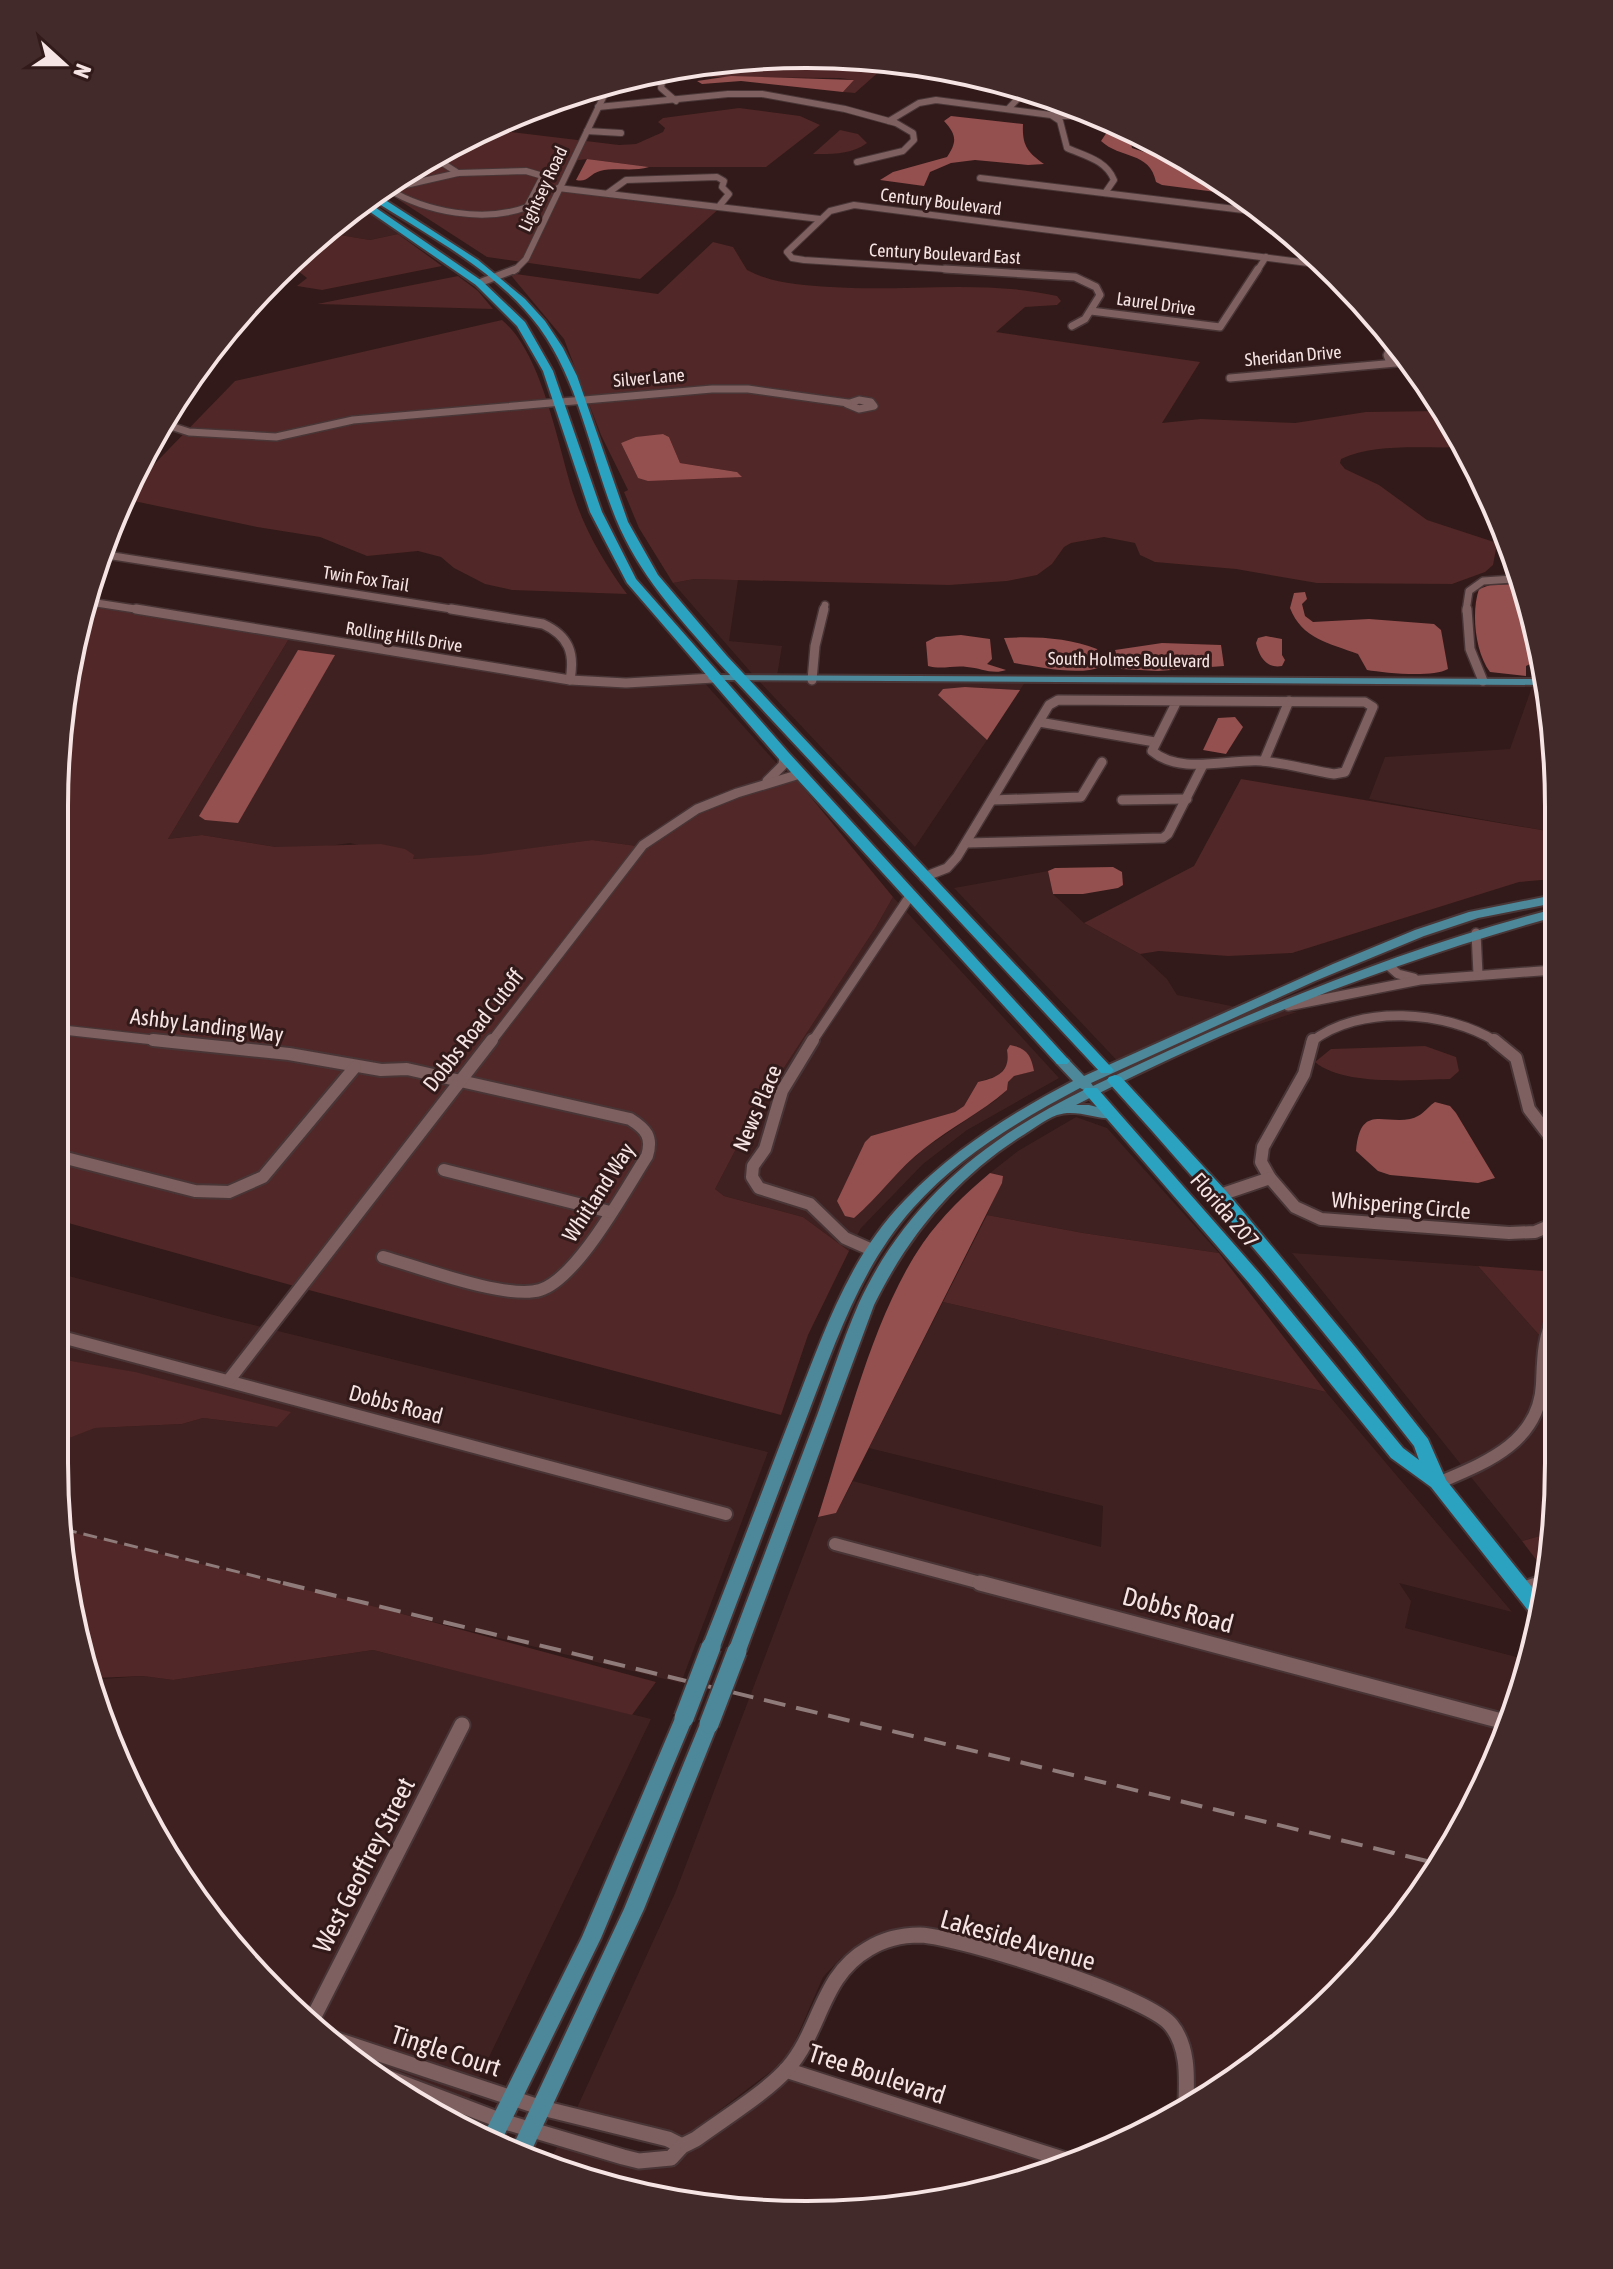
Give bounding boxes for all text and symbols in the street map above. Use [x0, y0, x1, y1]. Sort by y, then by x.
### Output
north arrow [24, 24, 104, 104]
text: N [68, 60, 97, 82]
street label: Lightsey Road [514, 143, 571, 235]
street label: Century Boulevard [879, 184, 1003, 219]
street label: Century Boulevard East [869, 239, 1021, 268]
street label: Laurel Drive [1115, 288, 1197, 319]
street label: Sheridan Drive [1244, 341, 1342, 370]
street label: Silver Lane [612, 364, 686, 391]
street label: Twin Fox Trail [321, 561, 411, 596]
street label: Rolling Hills Drive [344, 617, 464, 656]
street label: South Holmes Boulevard [1048, 648, 1210, 671]
street label: Dobbs Road Cutoff [417, 964, 529, 1096]
street label: Ashby Landing Way [129, 1003, 285, 1047]
street label: News Place [727, 1061, 787, 1155]
street label: Whitland Way [556, 1138, 640, 1246]
street label: Florida 207 [1185, 1167, 1265, 1253]
street label: Whispering Circle [1330, 1186, 1472, 1224]
street label: Dobbs Road [346, 1379, 446, 1429]
street label: Dobbs Road [1119, 1581, 1237, 1639]
street label: West Geoffrey Street [307, 1772, 421, 1958]
street label: Lakeside Avenue [937, 1904, 1099, 1976]
street label: Tingle Court [387, 2019, 505, 2083]
street label: Tree Boulevard [805, 2038, 949, 2110]

